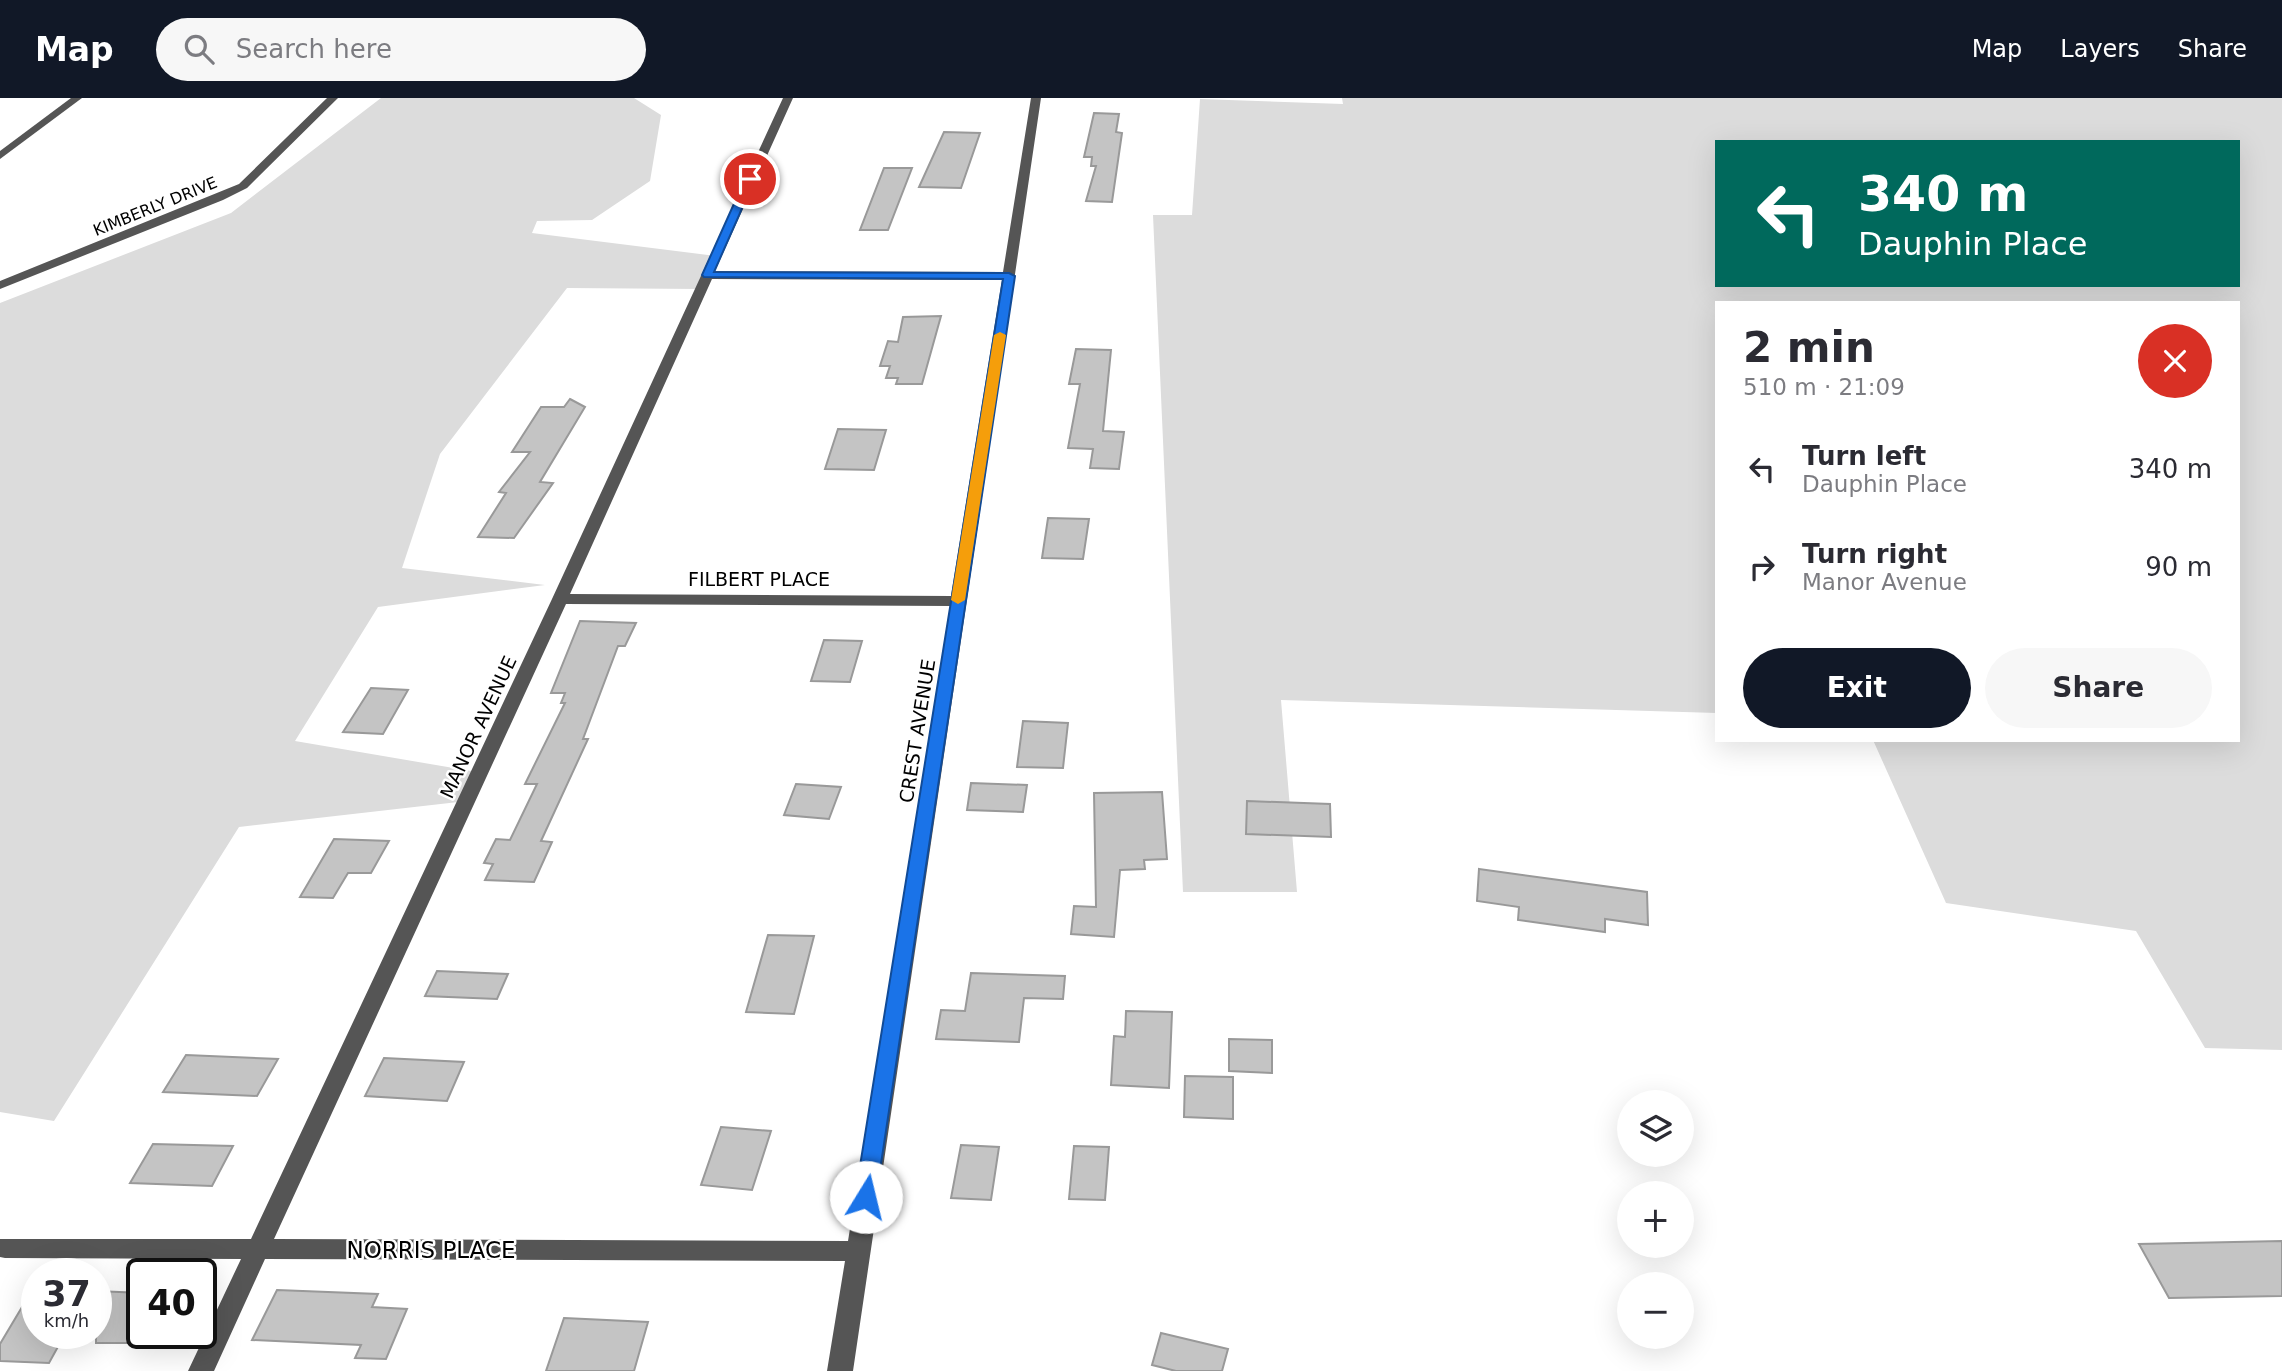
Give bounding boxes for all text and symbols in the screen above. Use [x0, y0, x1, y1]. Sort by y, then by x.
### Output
search box [156, 18, 646, 81]
text: Map [35, 30, 114, 69]
icon: search [180, 30, 218, 68]
text: Search here [236, 34, 392, 64]
text: Map [1972, 35, 2022, 63]
text: Layers [2060, 35, 2140, 63]
text: Share [2178, 35, 2247, 63]
pin [720, 149, 780, 209]
icon: arrive [731, 160, 769, 198]
text: 340 m [1858, 166, 2028, 223]
icon: left [1743, 168, 1834, 259]
street label: KIMBERLY DRIVE [90, 173, 220, 240]
text: Dauphin Place [1858, 225, 2088, 263]
text: 2 min [1743, 323, 1875, 372]
button: close [2138, 324, 2212, 398]
text: 510 m · 21:09 [1743, 374, 1905, 400]
text: Turn left [1802, 441, 1926, 471]
icon: left [1743, 450, 1781, 488]
text: 340 m [2129, 454, 2212, 484]
text: Dauphin Place [1802, 471, 1967, 497]
text: Turn right [1802, 539, 1947, 569]
icon: right [1743, 548, 1781, 586]
text: 90 m [2145, 552, 2212, 582]
street label: FILBERT PLACE [688, 568, 830, 590]
text: Manor Avenue [1802, 569, 1967, 595]
button: Exit [1743, 648, 1971, 728]
button: Share [1985, 648, 2212, 728]
street label: MANOR AVENUE [435, 652, 521, 802]
street label: CREST AVENUE [895, 658, 939, 804]
map controls [1617, 1090, 1694, 1349]
button: layers [1617, 1090, 1694, 1167]
position arrow [829, 1160, 903, 1234]
button: + [1617, 1181, 1694, 1258]
street label: NORRIS PLACE [346, 1237, 516, 1263]
speed limit sign: 40 [126, 1258, 217, 1349]
button: − [1617, 1272, 1694, 1349]
text: 37 [42, 1274, 91, 1314]
text: km/h [44, 1310, 89, 1331]

